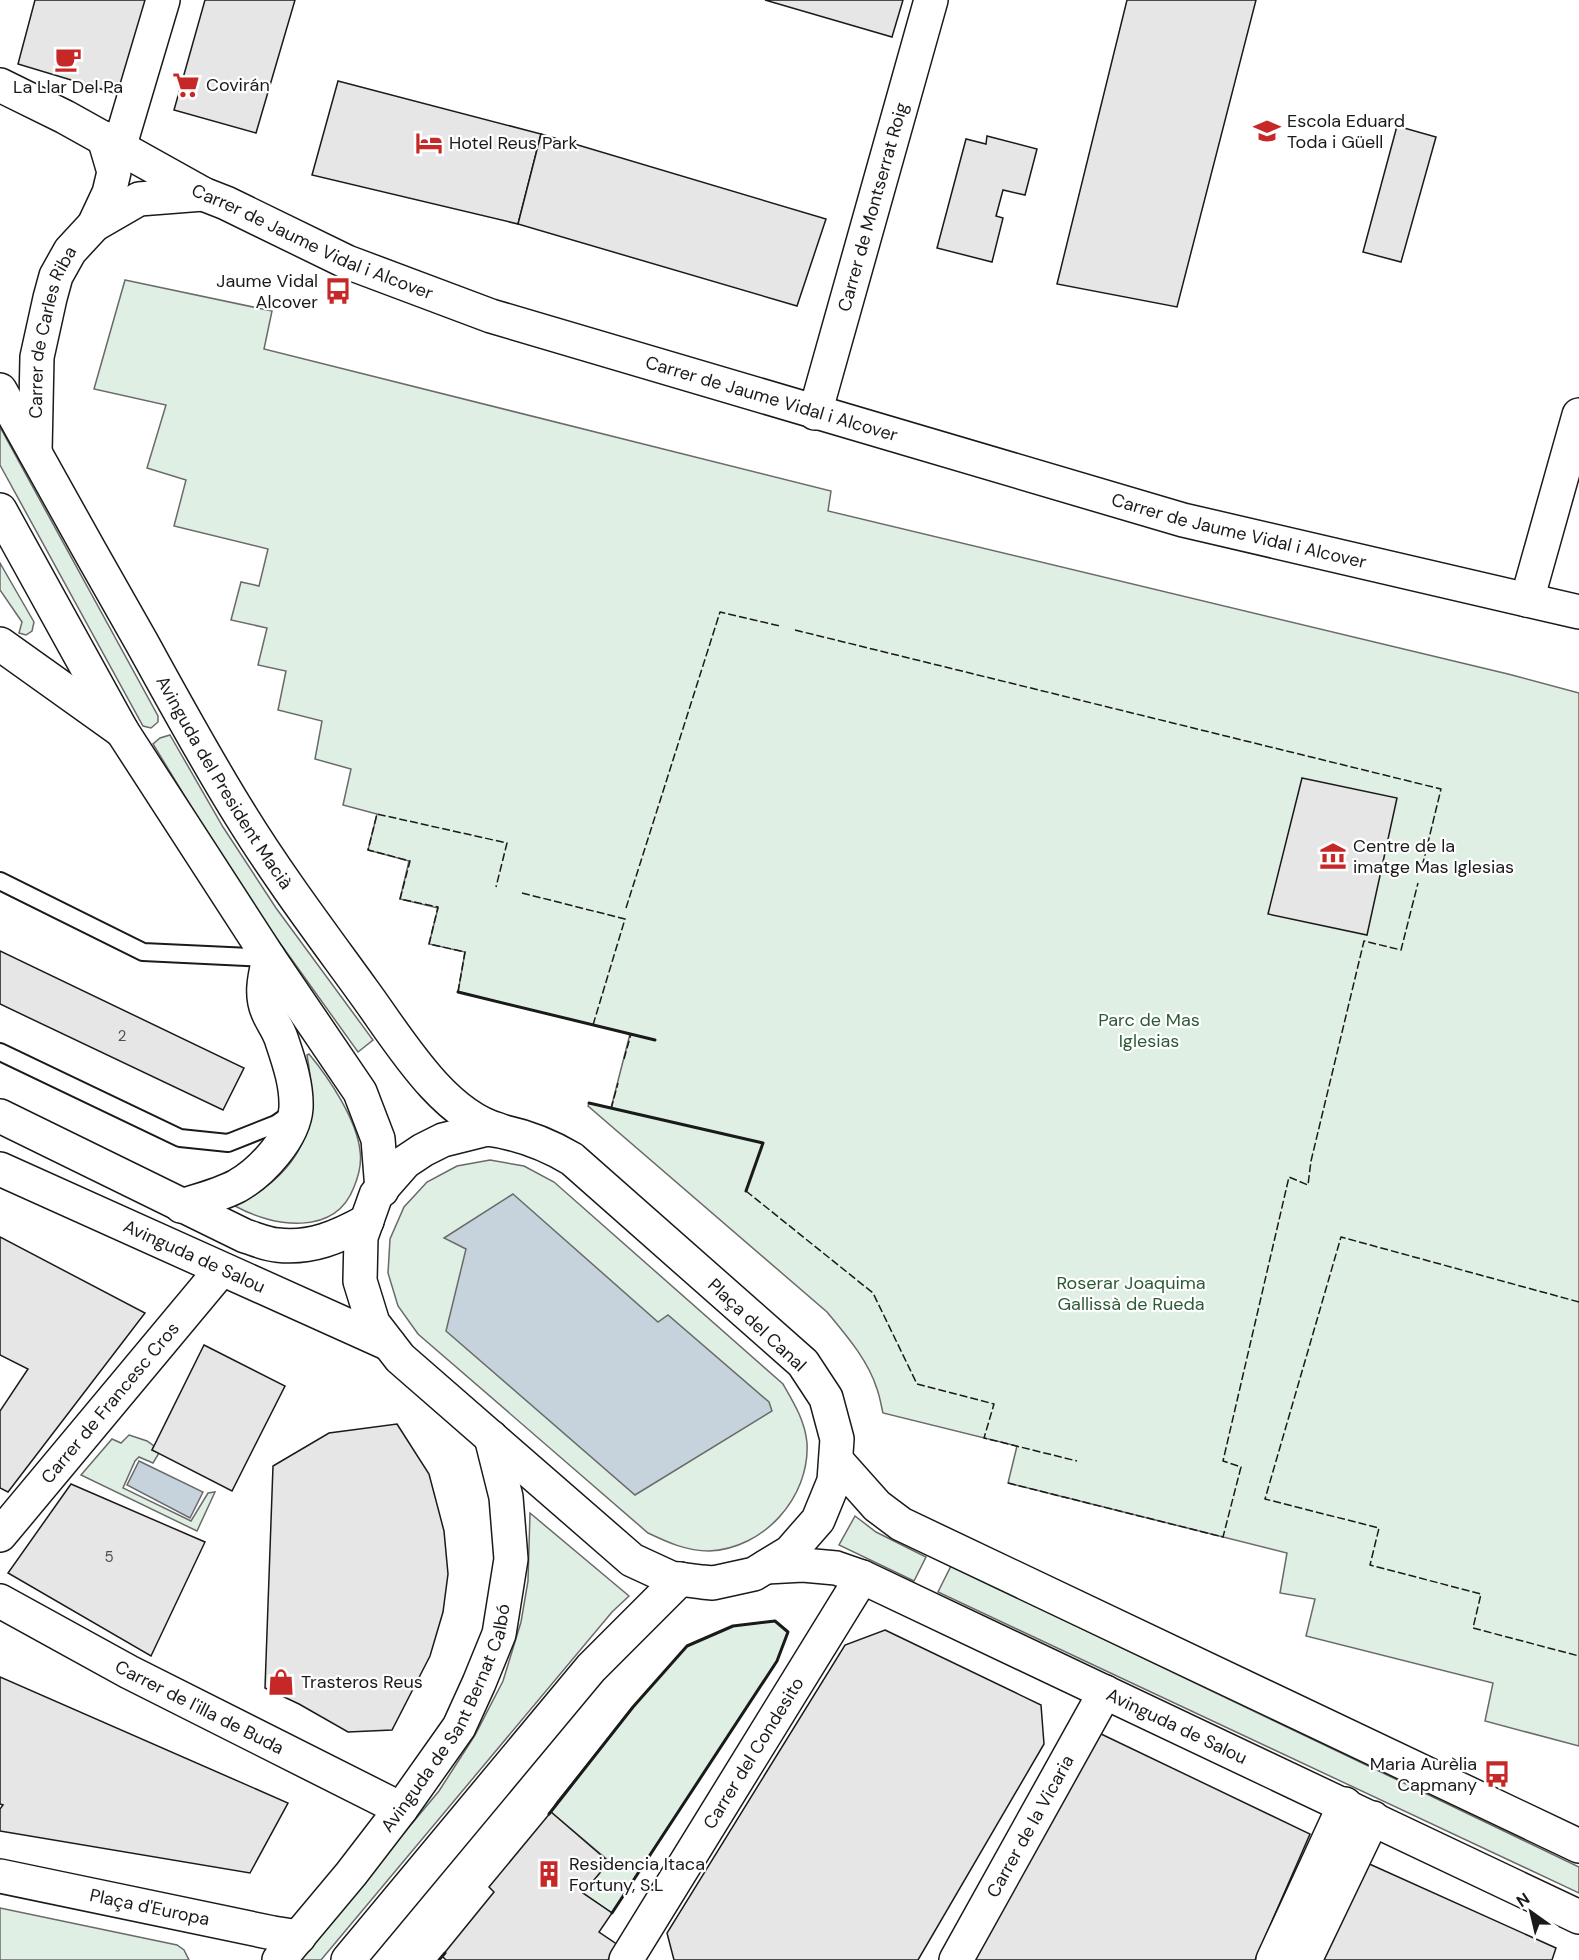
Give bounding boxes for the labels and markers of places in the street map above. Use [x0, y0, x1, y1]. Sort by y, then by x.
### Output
cafe icon: La Llar Del Pa [53, 44, 83, 74]
supermarket icon: Covirán [171, 70, 201, 100]
place label: Covirán [206, 73, 270, 97]
place label: La Llar Del Pa [13, 75, 123, 99]
place label: Escola Eduard Toda i Güell [1287, 109, 1405, 154]
school or university icon: Escola Eduard Toda i Güell [1252, 116, 1282, 146]
hotel icon: Hotel Reus Park [414, 128, 444, 158]
place label: Hotel Reus Park [449, 131, 577, 155]
place label: Jaume Vidal Alcover [216, 269, 318, 314]
bus stop icon: Jaume Vidal Alcover [323, 276, 353, 306]
place label: Centre de la imatge Mas Iglesias [1353, 834, 1514, 879]
museum icon: Centre de la imatge Mas Iglesias [1318, 841, 1348, 871]
shop icon: Trasteros Reus [266, 1667, 296, 1697]
place label: Trasteros Reus [301, 1670, 423, 1694]
place label: Maria Aurèlia Capmany [1370, 1752, 1477, 1797]
bus stop icon: Maria Aurèlia Capmany [1482, 1759, 1512, 1789]
place label: Residencia Itaca Fortuny, S.L [569, 1852, 705, 1897]
building icon: Residencia Itaca Fortuny, S.L [534, 1859, 564, 1889]

